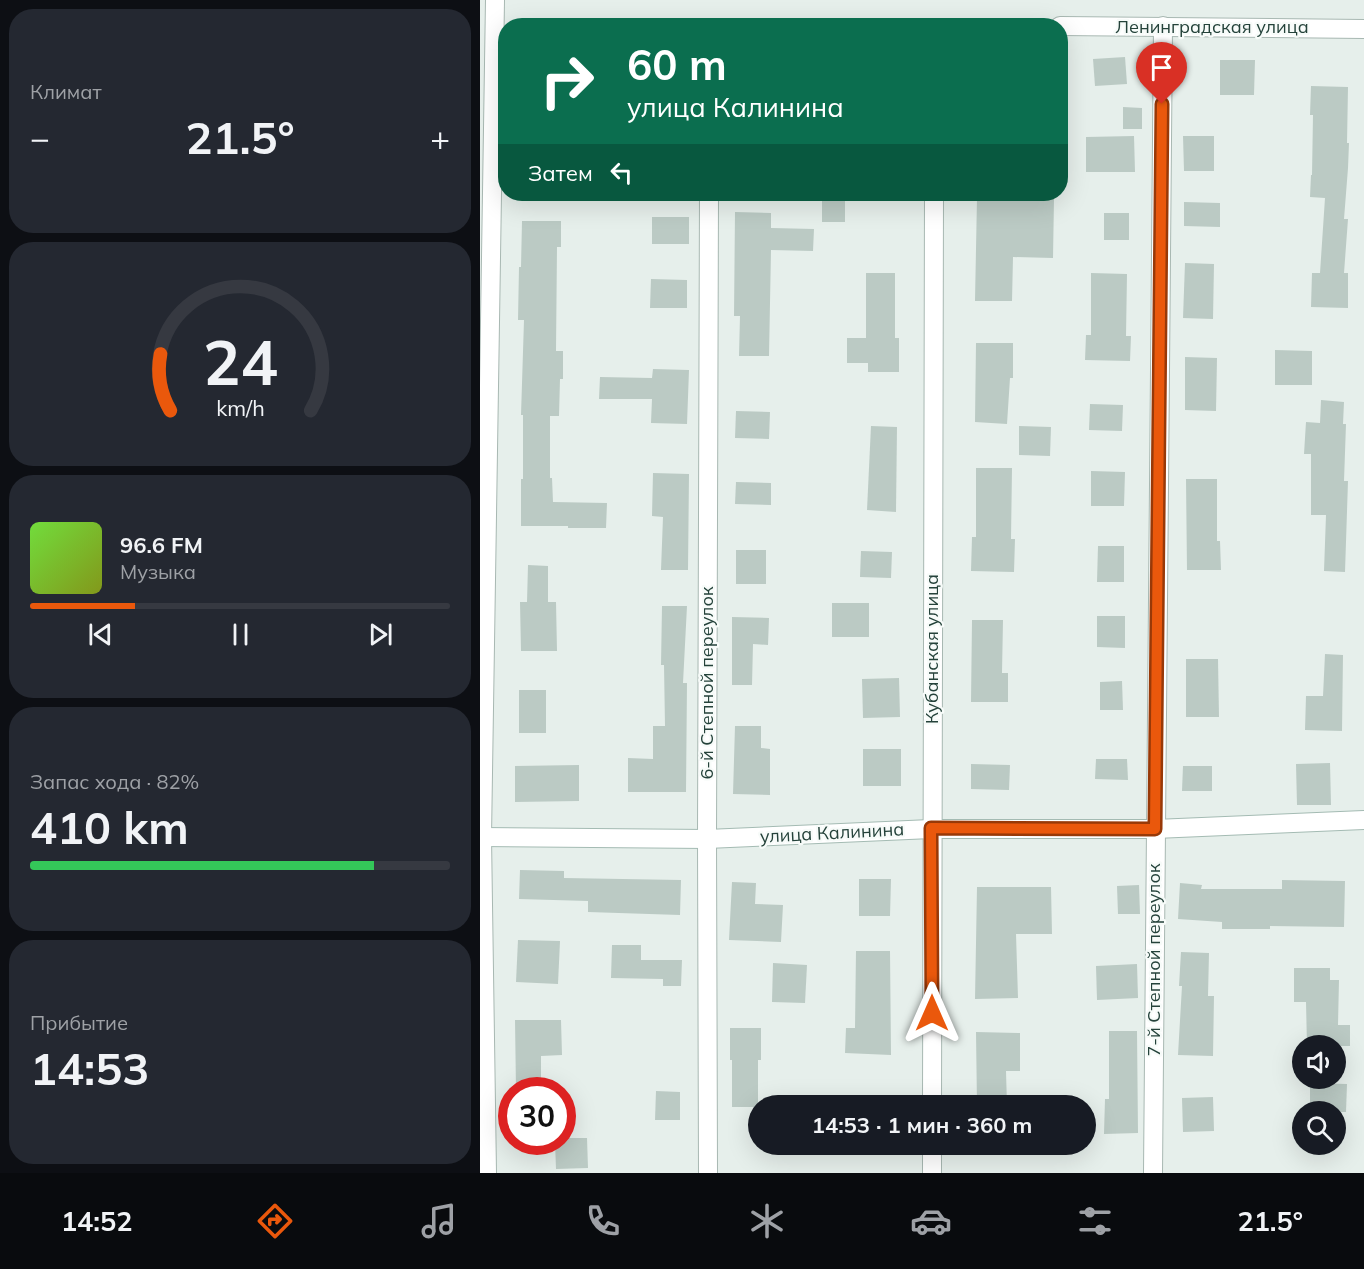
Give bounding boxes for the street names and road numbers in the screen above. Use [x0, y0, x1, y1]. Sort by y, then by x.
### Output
street label: Ленинградская улица [1115, 15, 1309, 38]
street label: Кубанская улица [920, 574, 943, 724]
street label: 6-й Степной переулок [695, 586, 718, 780]
street label: улица Калинина [759, 817, 905, 848]
street label: 7-й Степной переулок [1142, 863, 1165, 1057]

